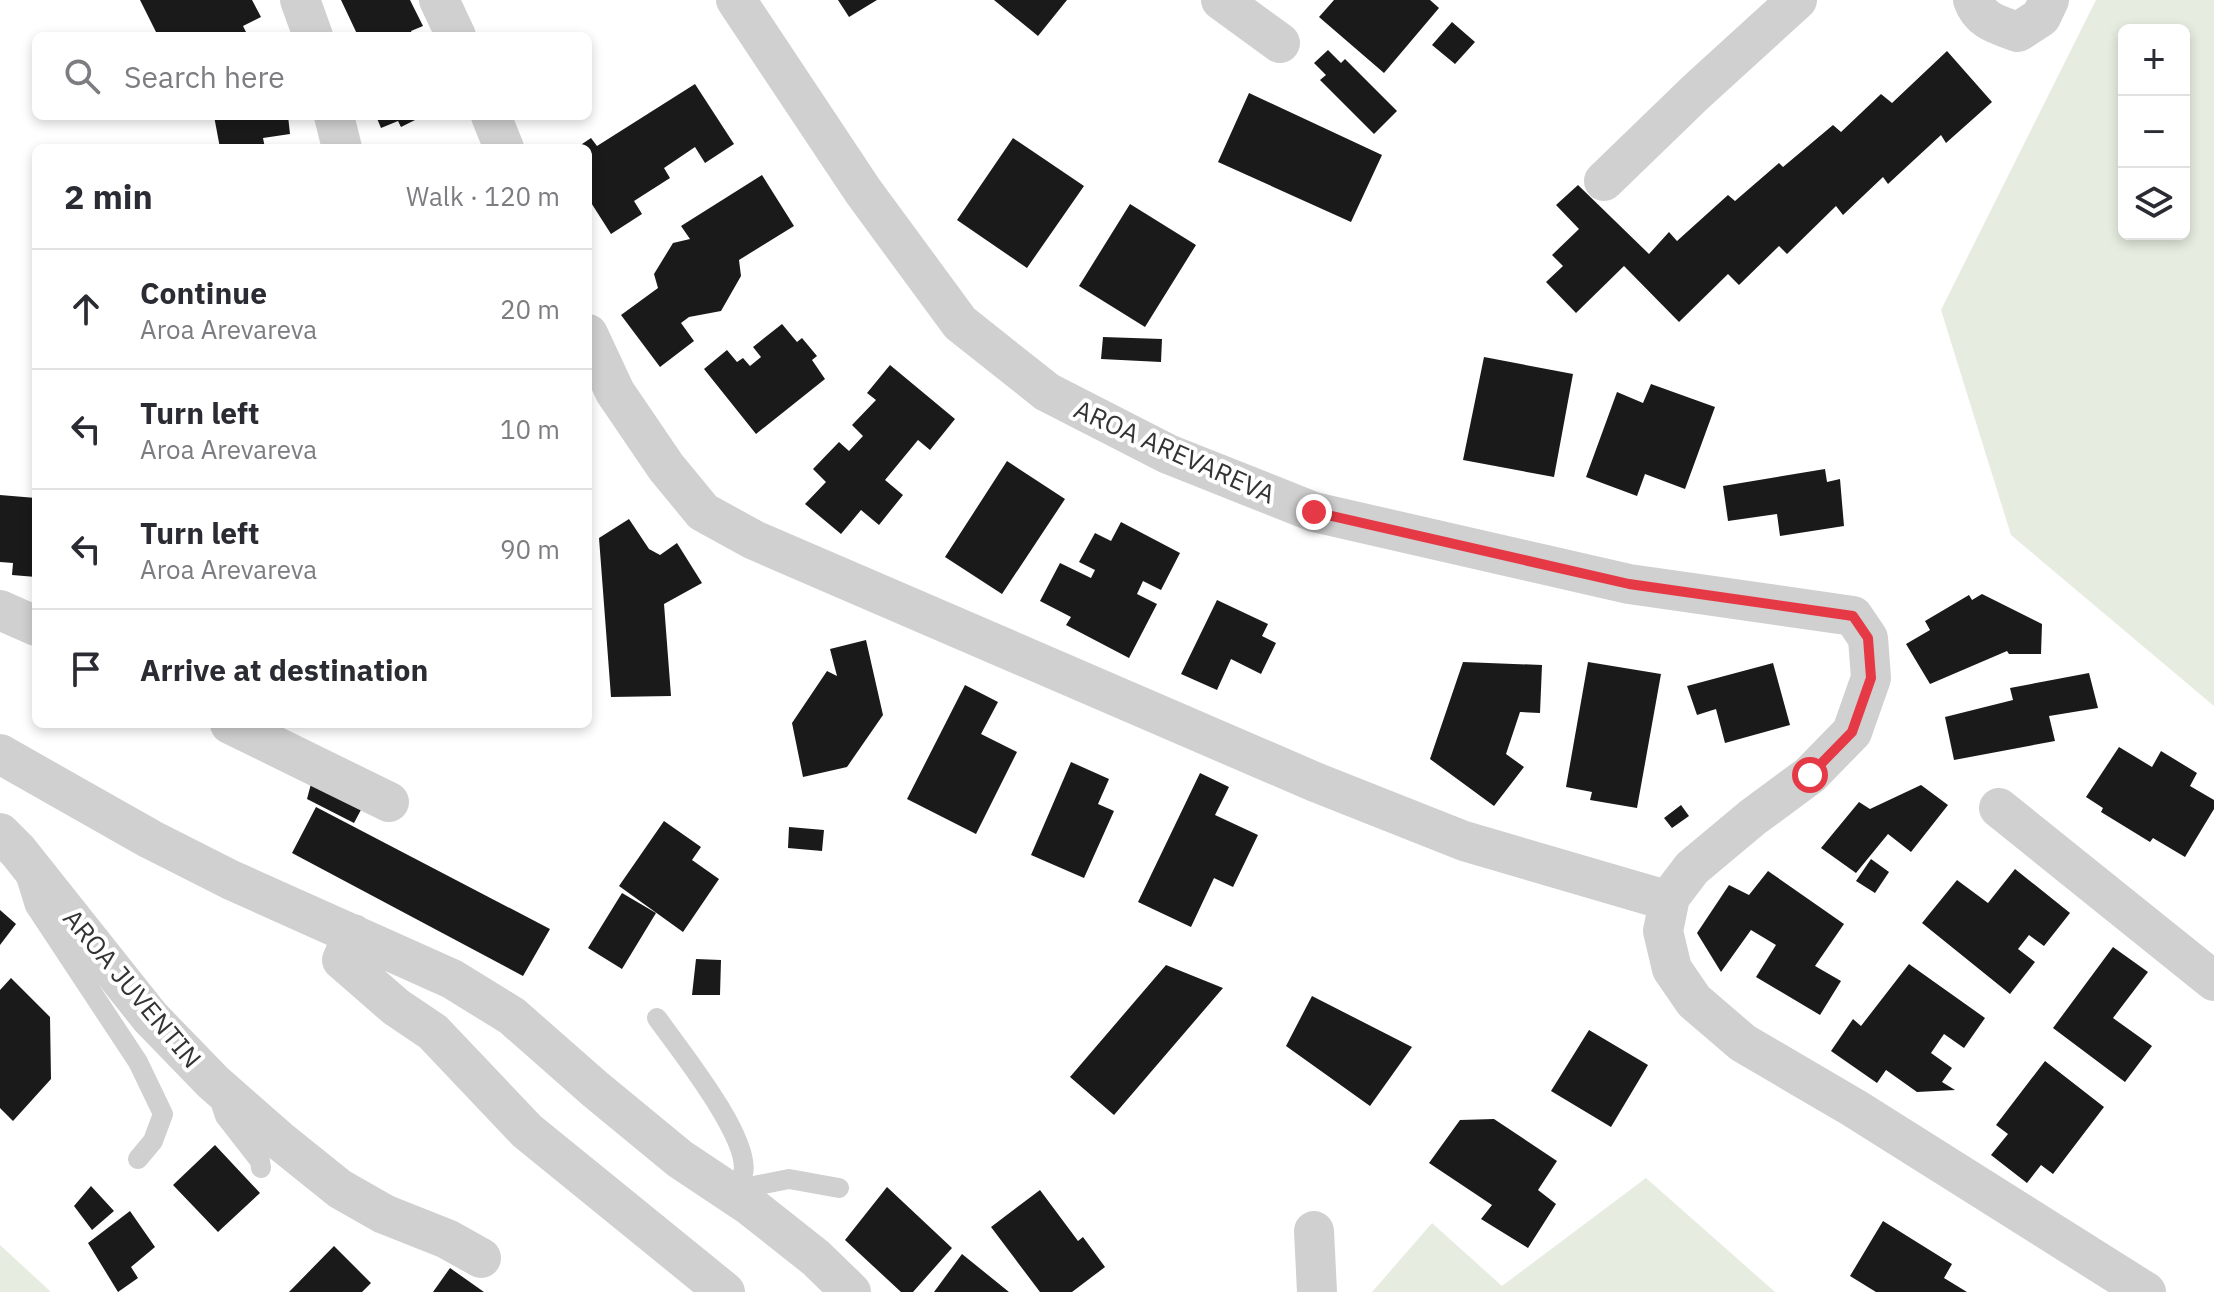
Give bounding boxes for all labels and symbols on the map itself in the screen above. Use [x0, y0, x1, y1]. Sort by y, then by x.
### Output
street label: AROA AREVAREVA [1069, 391, 1281, 511]
route end [1296, 494, 1332, 530]
route start [1792, 757, 1828, 793]
street label: AROA JUVENTIN [56, 901, 210, 1075]

